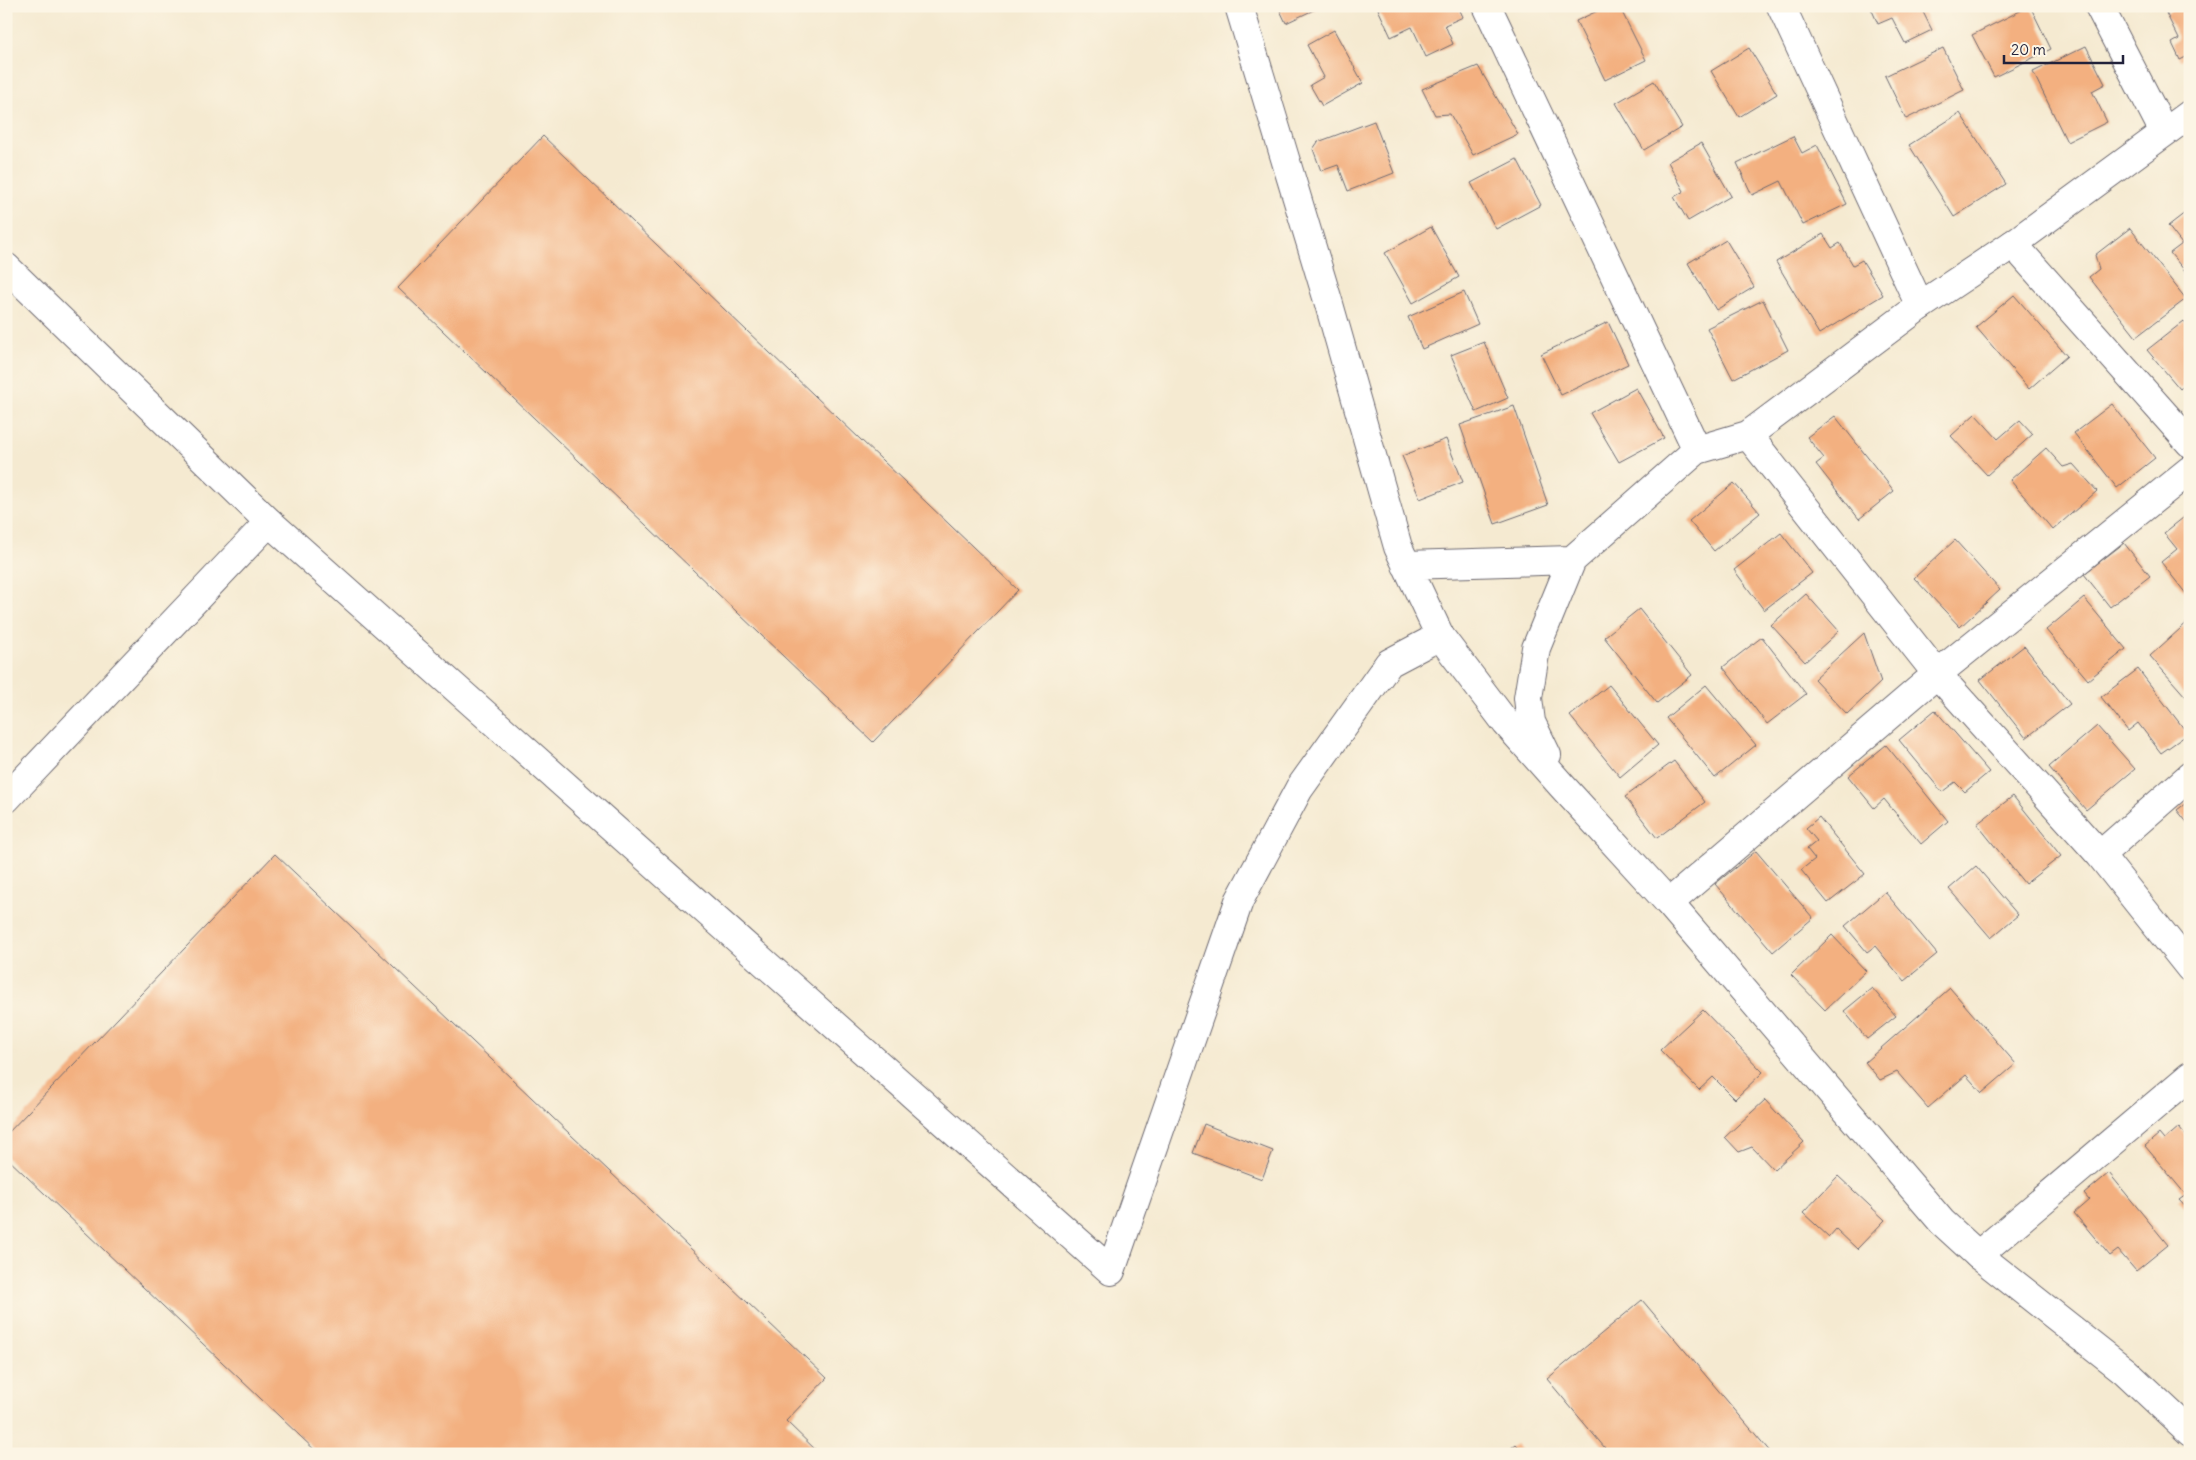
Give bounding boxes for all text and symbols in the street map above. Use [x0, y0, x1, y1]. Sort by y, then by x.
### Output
scale bar [2004, 32, 2122, 64]
text: 20 m [2011, 40, 2046, 59]

